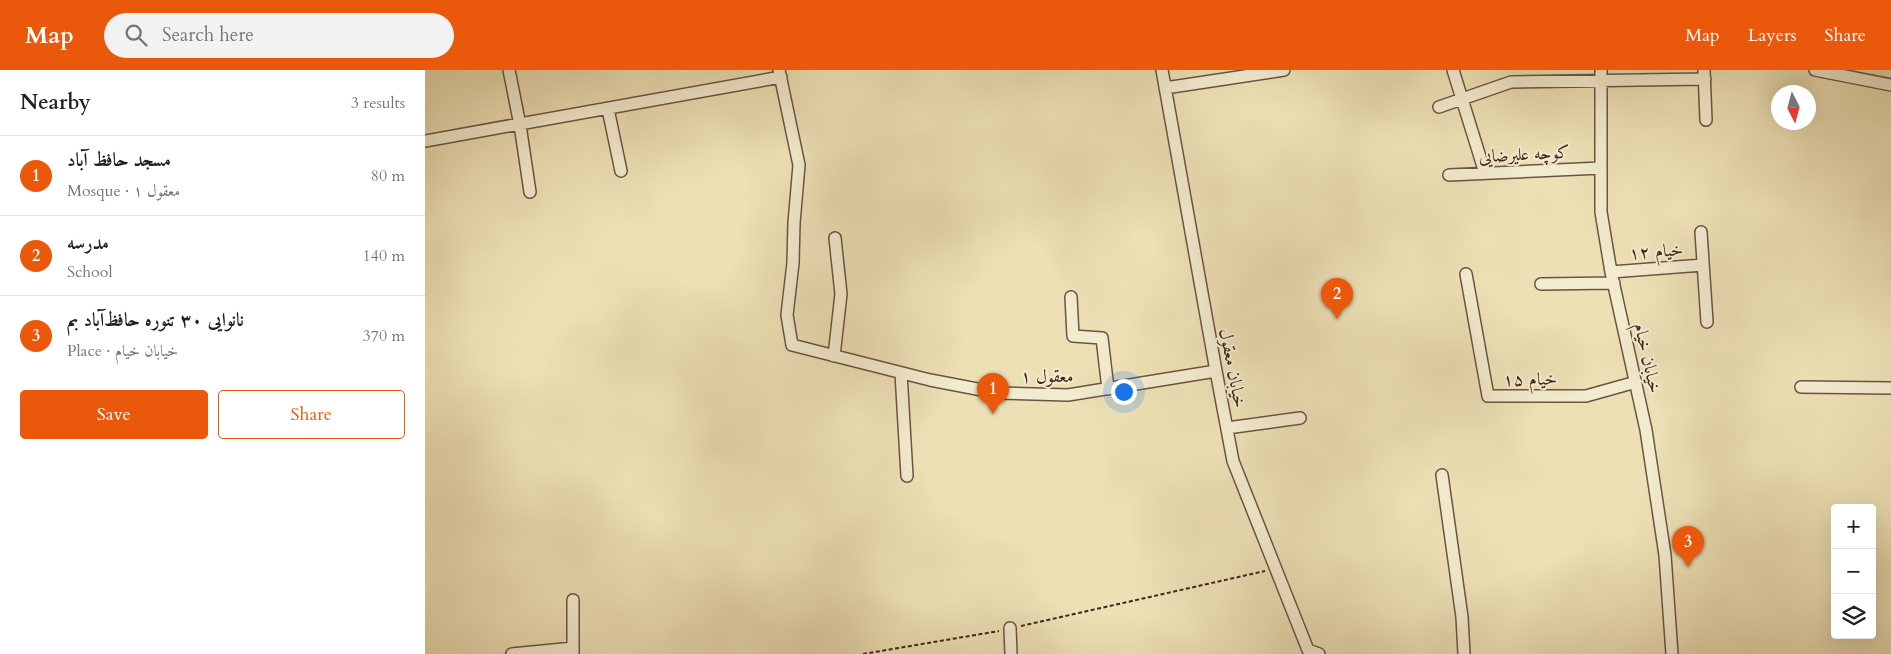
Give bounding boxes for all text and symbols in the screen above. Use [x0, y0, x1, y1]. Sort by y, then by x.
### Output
search box [104, 13, 454, 58]
text: Map [25, 19, 74, 52]
icon: search [122, 21, 150, 49]
text: Search here [162, 22, 254, 48]
text: Map [1685, 23, 1720, 48]
text: Layers [1748, 23, 1797, 48]
text: Share [1825, 23, 1866, 48]
north arrow [1771, 85, 1816, 130]
text: Nearby [20, 88, 91, 117]
text: 3 results [351, 92, 405, 114]
street label: کوچه علیرضایی [1478, 140, 1570, 169]
text: مسجد حافظ آباد [67, 147, 171, 173]
text: 1 [32, 165, 40, 187]
text: 80 m [371, 165, 405, 187]
text: Mosque · معقول ۱ [67, 180, 180, 202]
text: مدرسه [67, 230, 109, 256]
street label: خیام ۱۲ [1628, 237, 1684, 269]
text: 2 [32, 245, 40, 267]
text: 140 m [363, 245, 405, 267]
text: School [67, 261, 112, 283]
pin: 2 [1321, 278, 1353, 319]
text: نانوایی ۳۰ تنوره حافظ‌آباد بم [67, 307, 244, 333]
street label: خیابان خیام [1624, 321, 1668, 396]
text: 3 [32, 325, 40, 347]
text: 370 m [363, 325, 405, 347]
street label: خیابان معقول [1213, 326, 1252, 410]
text: Place · خیابان خیام [67, 340, 178, 362]
street label: معقول ۱ [1021, 364, 1073, 389]
street label: خیام ۱۵ [1503, 367, 1557, 395]
pin: 1 [977, 373, 1009, 414]
your location [1111, 379, 1137, 405]
button: Save [20, 390, 208, 439]
button: Share [218, 390, 405, 439]
map controls [1831, 504, 1876, 639]
button: + [1831, 504, 1876, 549]
pin: 3 [1672, 526, 1704, 567]
button: − [1831, 549, 1876, 594]
button: layers [1831, 594, 1876, 639]

